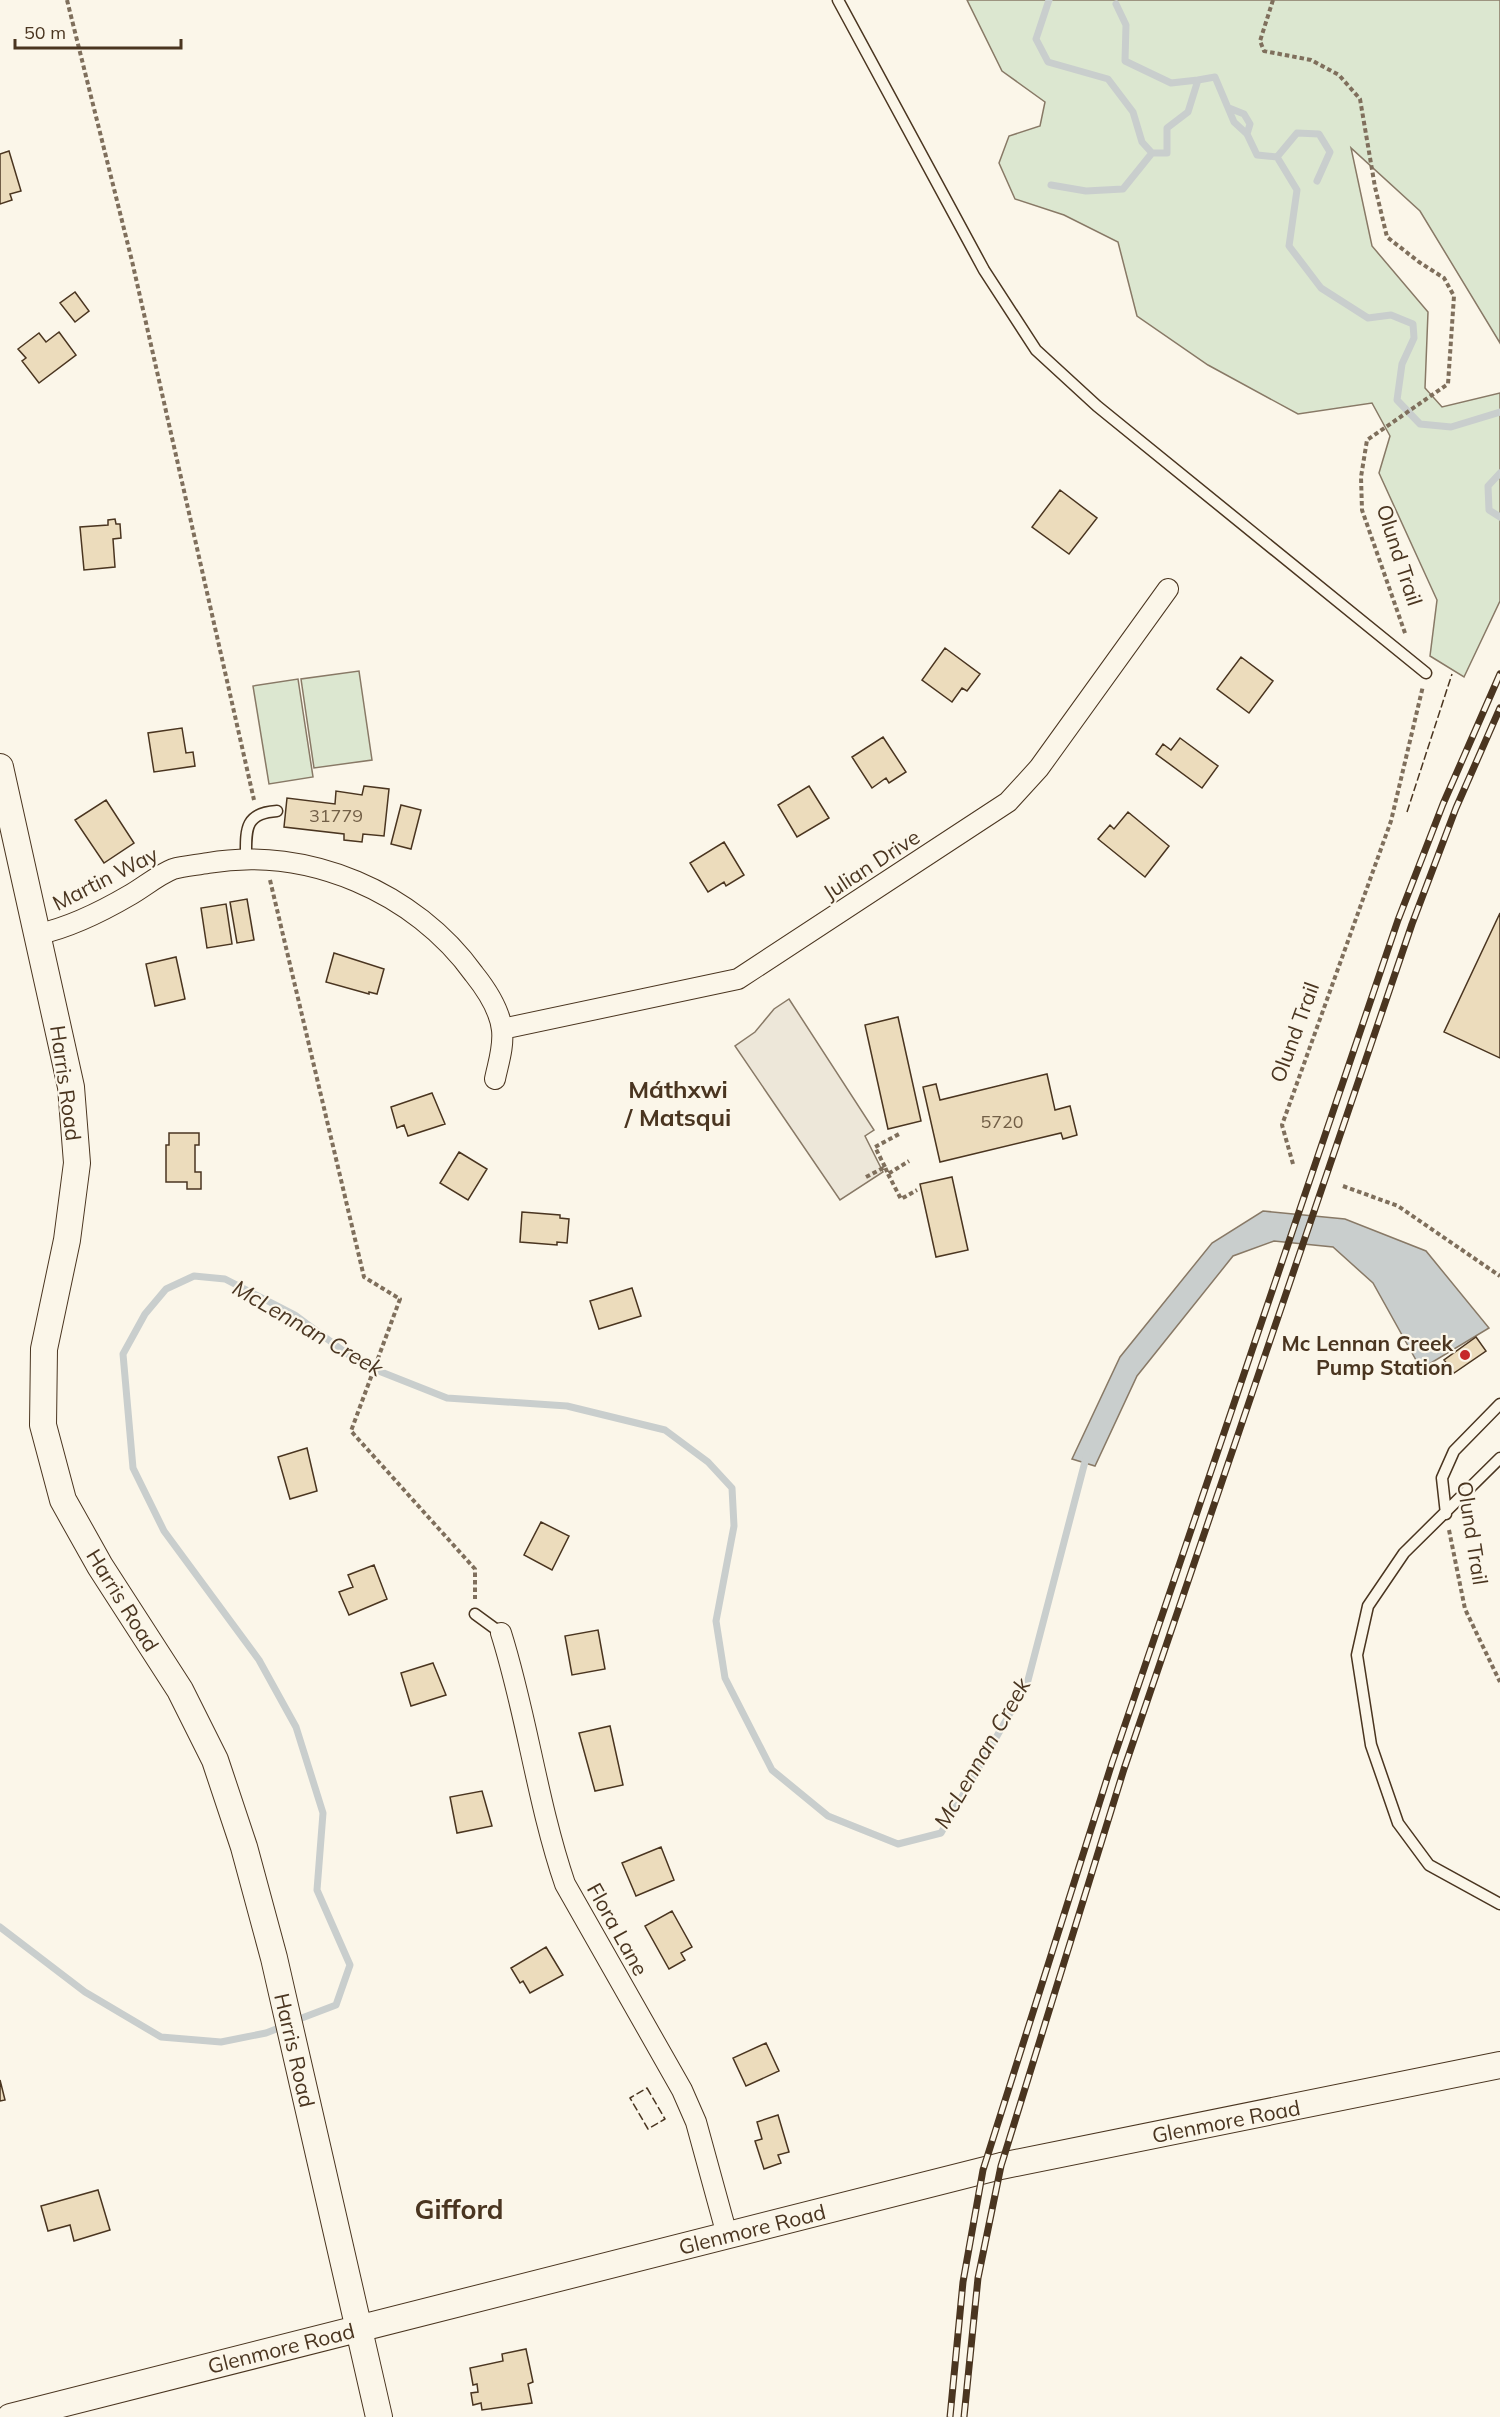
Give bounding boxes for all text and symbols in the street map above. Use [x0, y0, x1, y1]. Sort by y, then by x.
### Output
scale bar [15, 12, 182, 50]
text: 50 m [24, 21, 66, 44]
street label: Olund Trail [1371, 501, 1429, 609]
house number: 31779 [309, 804, 363, 827]
street label: Julian Drive [818, 823, 924, 905]
street label: Martin Way [48, 840, 162, 916]
street label: Olund Trail [1264, 978, 1324, 1086]
street label: Harris Road [45, 1024, 87, 1142]
district label: Máthxwi / Matsqui [624, 1074, 731, 1132]
house number: 5720 [980, 1110, 1024, 1133]
water label: McLennan Creek [228, 1274, 389, 1383]
place label: Mc Lennan Creek Pump Station [1281, 1330, 1453, 1380]
marker: Mc Lennan Creek Pump Station [1458, 1348, 1472, 1362]
street label: Olund Trail [1452, 1479, 1494, 1587]
street label: Harris Road [81, 1544, 165, 1656]
water label: McLennan Creek [928, 1672, 1037, 1833]
street label: Flora Lane [582, 1878, 654, 1980]
street label: Harris Road [269, 1990, 321, 2110]
street label: Glenmore Road [1150, 2094, 1302, 2148]
district label: Gifford [414, 2192, 504, 2226]
street label: Glenmore Road [676, 2198, 828, 2260]
street label: Glenmore Road [205, 2317, 357, 2379]

